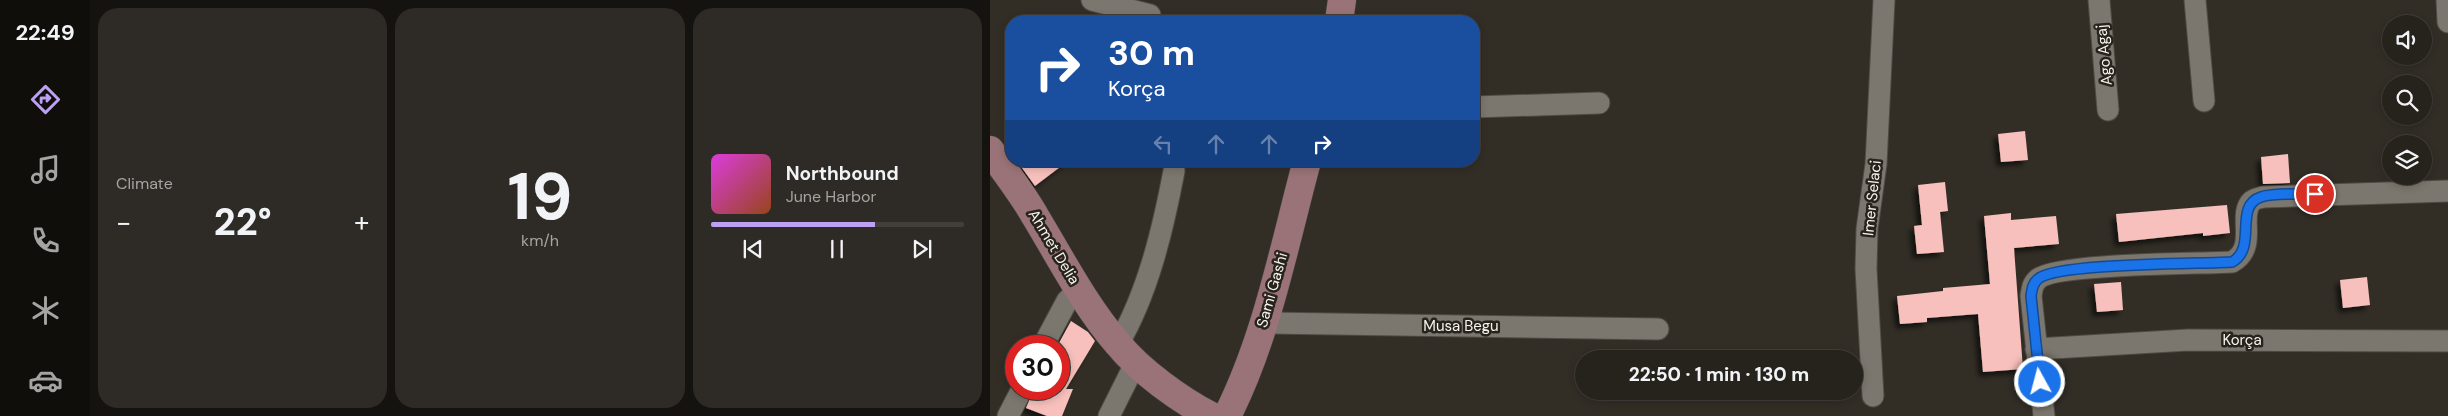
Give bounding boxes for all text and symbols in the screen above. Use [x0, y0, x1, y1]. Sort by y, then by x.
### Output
map controls [2382, 15, 2432, 185]
button: sound [2382, 15, 2432, 65]
text: 22:49 [15, 18, 75, 47]
street label: Ago Agaj [2091, 24, 2117, 86]
text: 30 m [1108, 30, 1195, 76]
icon: right [1025, 35, 1090, 100]
text: Korça [1108, 74, 1165, 103]
button: search [2382, 75, 2432, 125]
icon: directions [28, 82, 63, 117]
icon: left [1149, 130, 1177, 158]
icon: ahead [1202, 130, 1230, 158]
icon: ahead [1255, 130, 1283, 158]
icon: right [1308, 130, 1336, 158]
button: layers [2382, 135, 2432, 185]
icon: music [28, 152, 63, 187]
text: 19 [508, 155, 572, 239]
street label: Imer Selaci [1858, 159, 1886, 237]
text: Northbound [786, 161, 899, 186]
text: Climate [116, 173, 173, 194]
pin [2294, 173, 2336, 215]
icon: arrive [2301, 180, 2329, 208]
text: June Harbor [786, 186, 876, 207]
text: 22° [214, 197, 272, 247]
text: − [116, 204, 131, 241]
text: + [354, 204, 369, 241]
street label: Ahmet Delia [1024, 206, 1084, 288]
icon: phone [28, 223, 63, 258]
text: km/h [521, 230, 559, 251]
icon: previous [739, 235, 767, 263]
icon: pause [823, 235, 851, 263]
icon: next [908, 235, 936, 263]
street label: Sami Gashi [1252, 250, 1292, 330]
icon: climate [28, 293, 63, 328]
street label: Musa Begu [1423, 316, 1499, 336]
street label: Korça [2222, 330, 2262, 350]
speed limit sign: 30 [1005, 335, 1070, 400]
position arrow [2013, 355, 2065, 407]
text: 22:50 · 1 min · 130 m [1629, 362, 1809, 387]
icon: car [28, 363, 63, 398]

